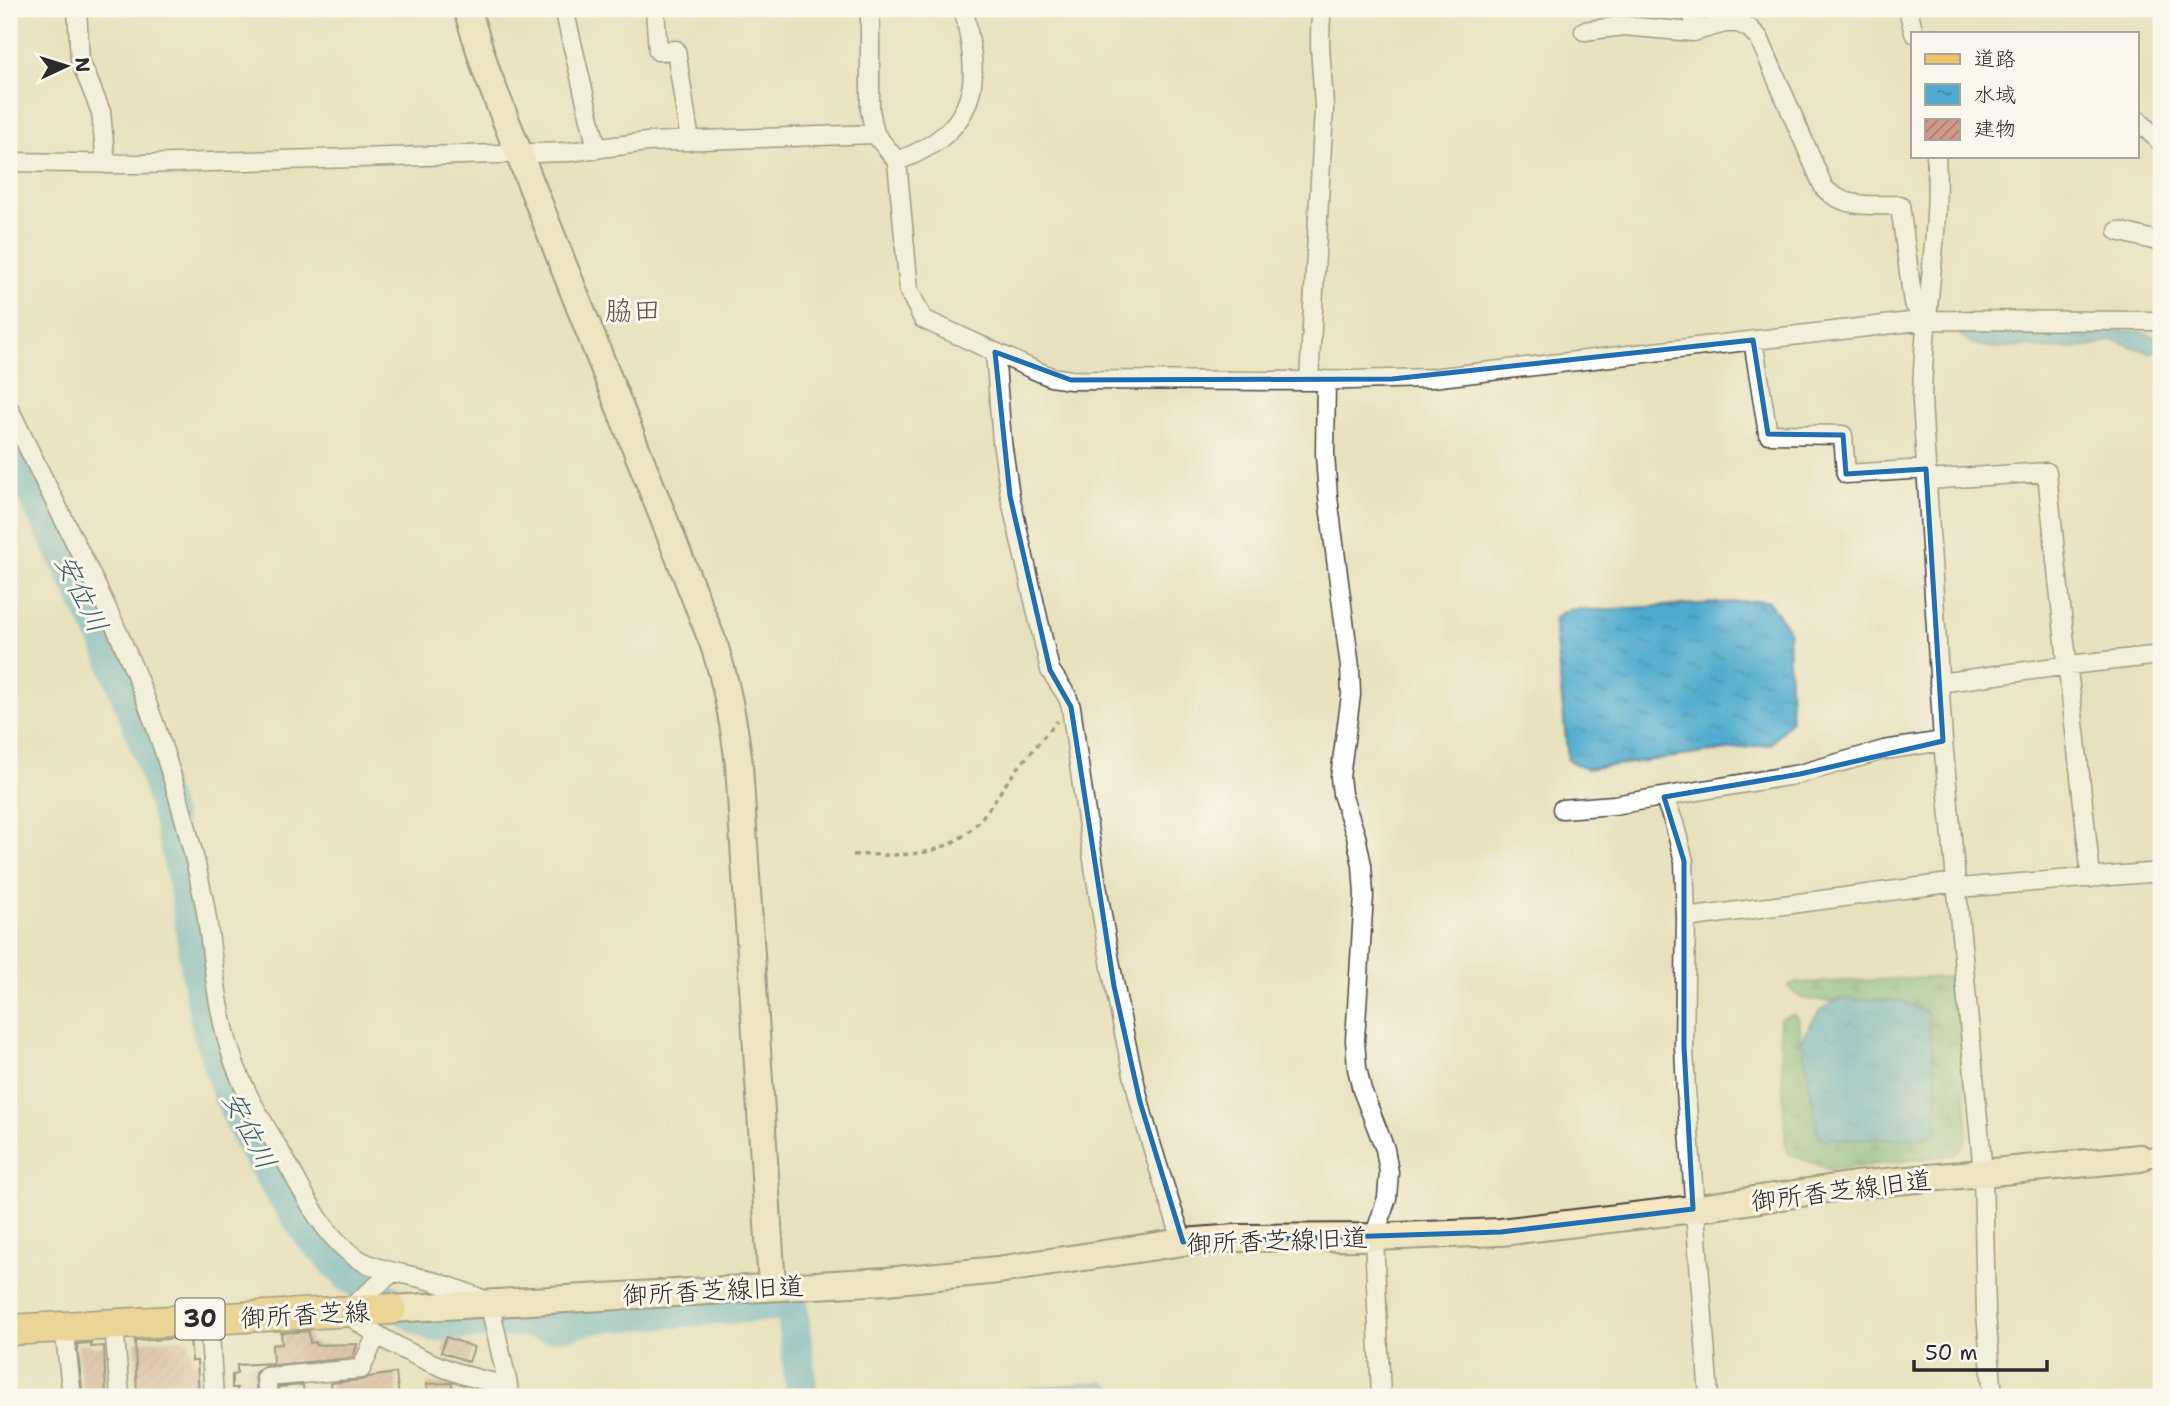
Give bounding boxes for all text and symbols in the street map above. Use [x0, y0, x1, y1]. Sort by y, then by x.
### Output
north arrow [32, 32, 102, 102]
legend [1911, 32, 2138, 158]
text: 道路 [1974, 45, 2016, 73]
text: N [69, 56, 95, 73]
text: 水域 [1974, 81, 2016, 109]
text: 建物 [1974, 115, 2016, 143]
district label: 脇田 [605, 291, 661, 329]
water label: 安位川 [47, 547, 117, 639]
water label: 安位川 [214, 1084, 286, 1176]
street label: 御所香芝線旧道 [1749, 1162, 1933, 1218]
street label: 御所香芝線旧道 [1185, 1219, 1369, 1261]
street label: 御所香芝線旧道 [621, 1268, 805, 1312]
street label: 御所香芝線 [239, 1293, 371, 1335]
road number: 30 [176, 1298, 224, 1339]
scale bar [1914, 1329, 2048, 1373]
text: 50 m [1925, 1339, 1978, 1367]

